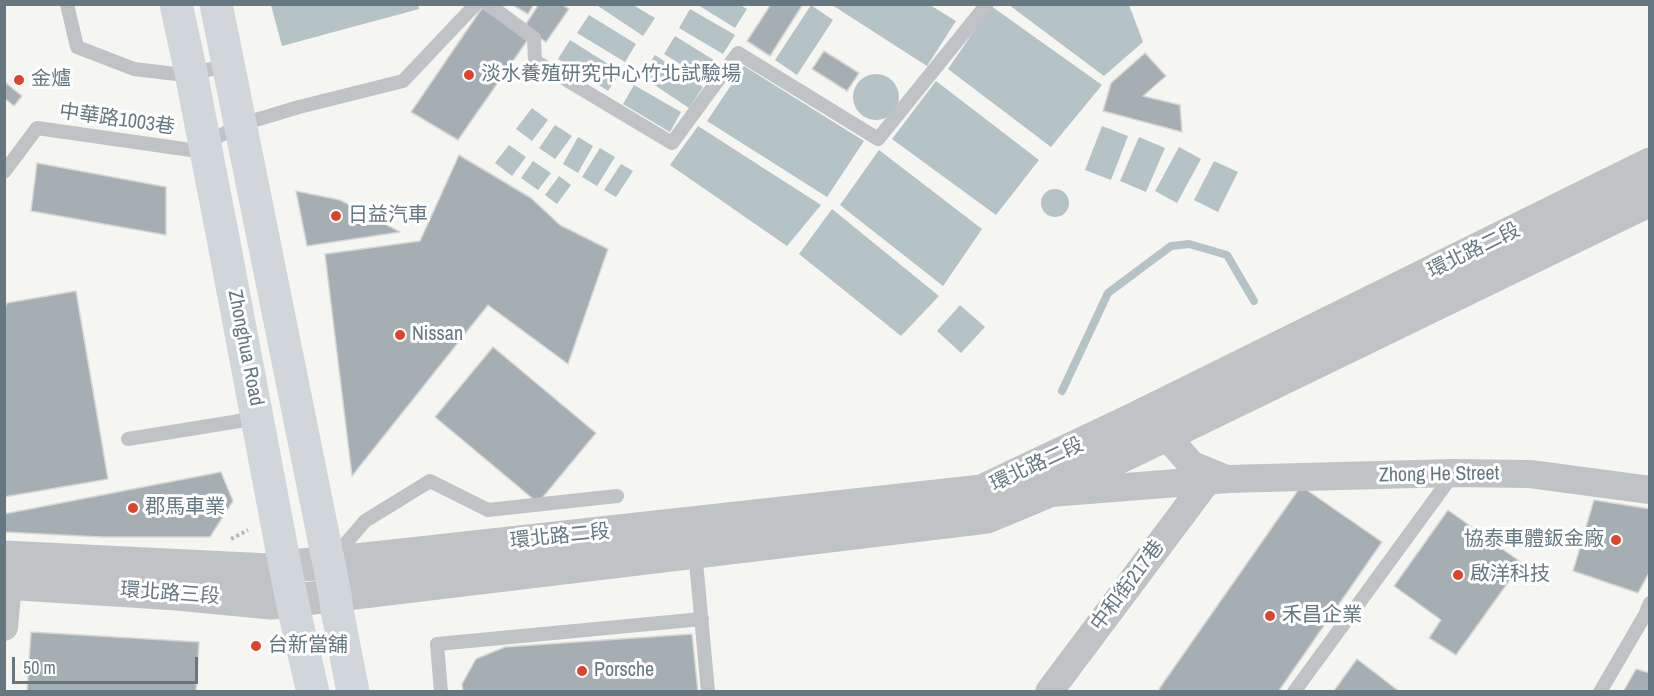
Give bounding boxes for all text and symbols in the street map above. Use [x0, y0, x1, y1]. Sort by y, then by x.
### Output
place label: 淡水養殖研究中心竹北試驗場 [481, 63, 741, 87]
place label: 金爐 [31, 68, 71, 92]
marker: 淡水養殖研究中心竹北試驗場 [462, 68, 476, 82]
marker: 金爐 [12, 73, 26, 87]
street label: 中華路1003巷 [58, 100, 176, 140]
place label: 日益汽車 [348, 204, 428, 228]
marker: 日益汽車 [329, 209, 343, 223]
street label: 環北路二段 [1424, 218, 1524, 284]
street label: Zhonghua Road [222, 288, 268, 408]
place label: Nissan [412, 323, 463, 347]
marker: Nissan [393, 328, 407, 342]
street label: 環北路二段 [987, 433, 1087, 497]
street label: Zhong He Street [1379, 462, 1499, 488]
place label: 郡馬車業 [145, 496, 225, 520]
marker: 郡馬車業 [126, 501, 140, 515]
street label: 環北路二段 [509, 520, 611, 554]
place label: 協泰車體鈑金廠 [1464, 528, 1604, 552]
marker: 協泰車體鈑金廠 [1609, 533, 1623, 547]
street label: 中和街217巷 [1086, 536, 1170, 636]
place label: 啟洋科技 [1470, 563, 1550, 587]
marker: 啟洋科技 [1451, 568, 1465, 582]
street label: 環北路三段 [119, 579, 221, 609]
place label: 禾昌企業 [1282, 604, 1362, 628]
marker: 禾昌企業 [1263, 609, 1277, 623]
place label: 台新當舖 [268, 634, 348, 658]
marker: 台新當舖 [249, 639, 263, 653]
scale bar [15, 645, 201, 683]
text: 50 m [23, 655, 56, 680]
place label: Porsche [594, 659, 654, 683]
marker: Porsche [575, 664, 589, 678]

